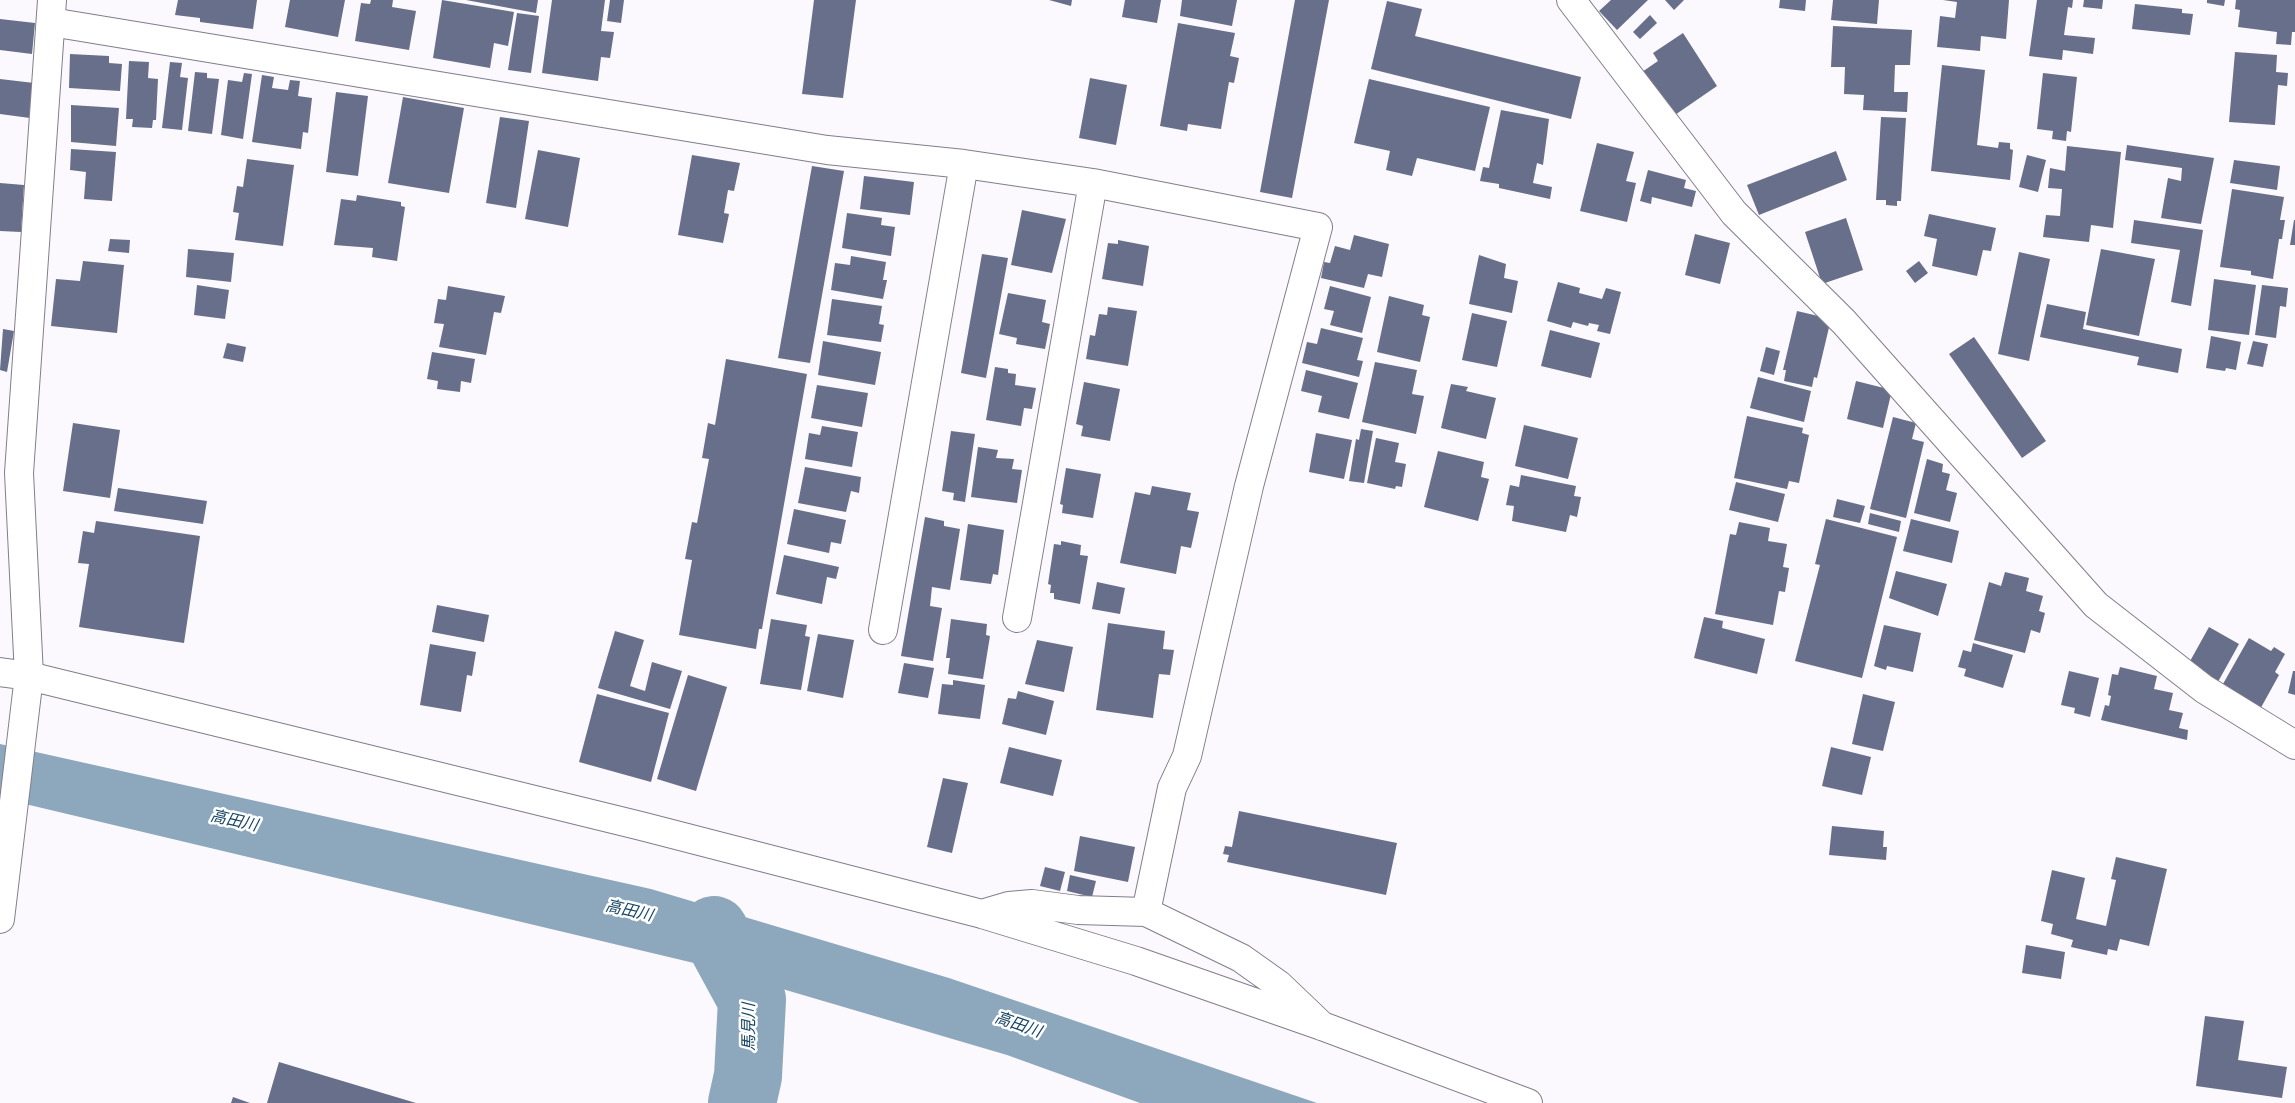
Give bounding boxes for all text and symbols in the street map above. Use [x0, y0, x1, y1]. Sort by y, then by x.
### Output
water label: 高田川 [208, 806, 260, 836]
water label: 高田川 [603, 896, 655, 926]
water label: 馬見川 [739, 1003, 759, 1051]
water label: 高田川 [992, 1008, 1044, 1042]

